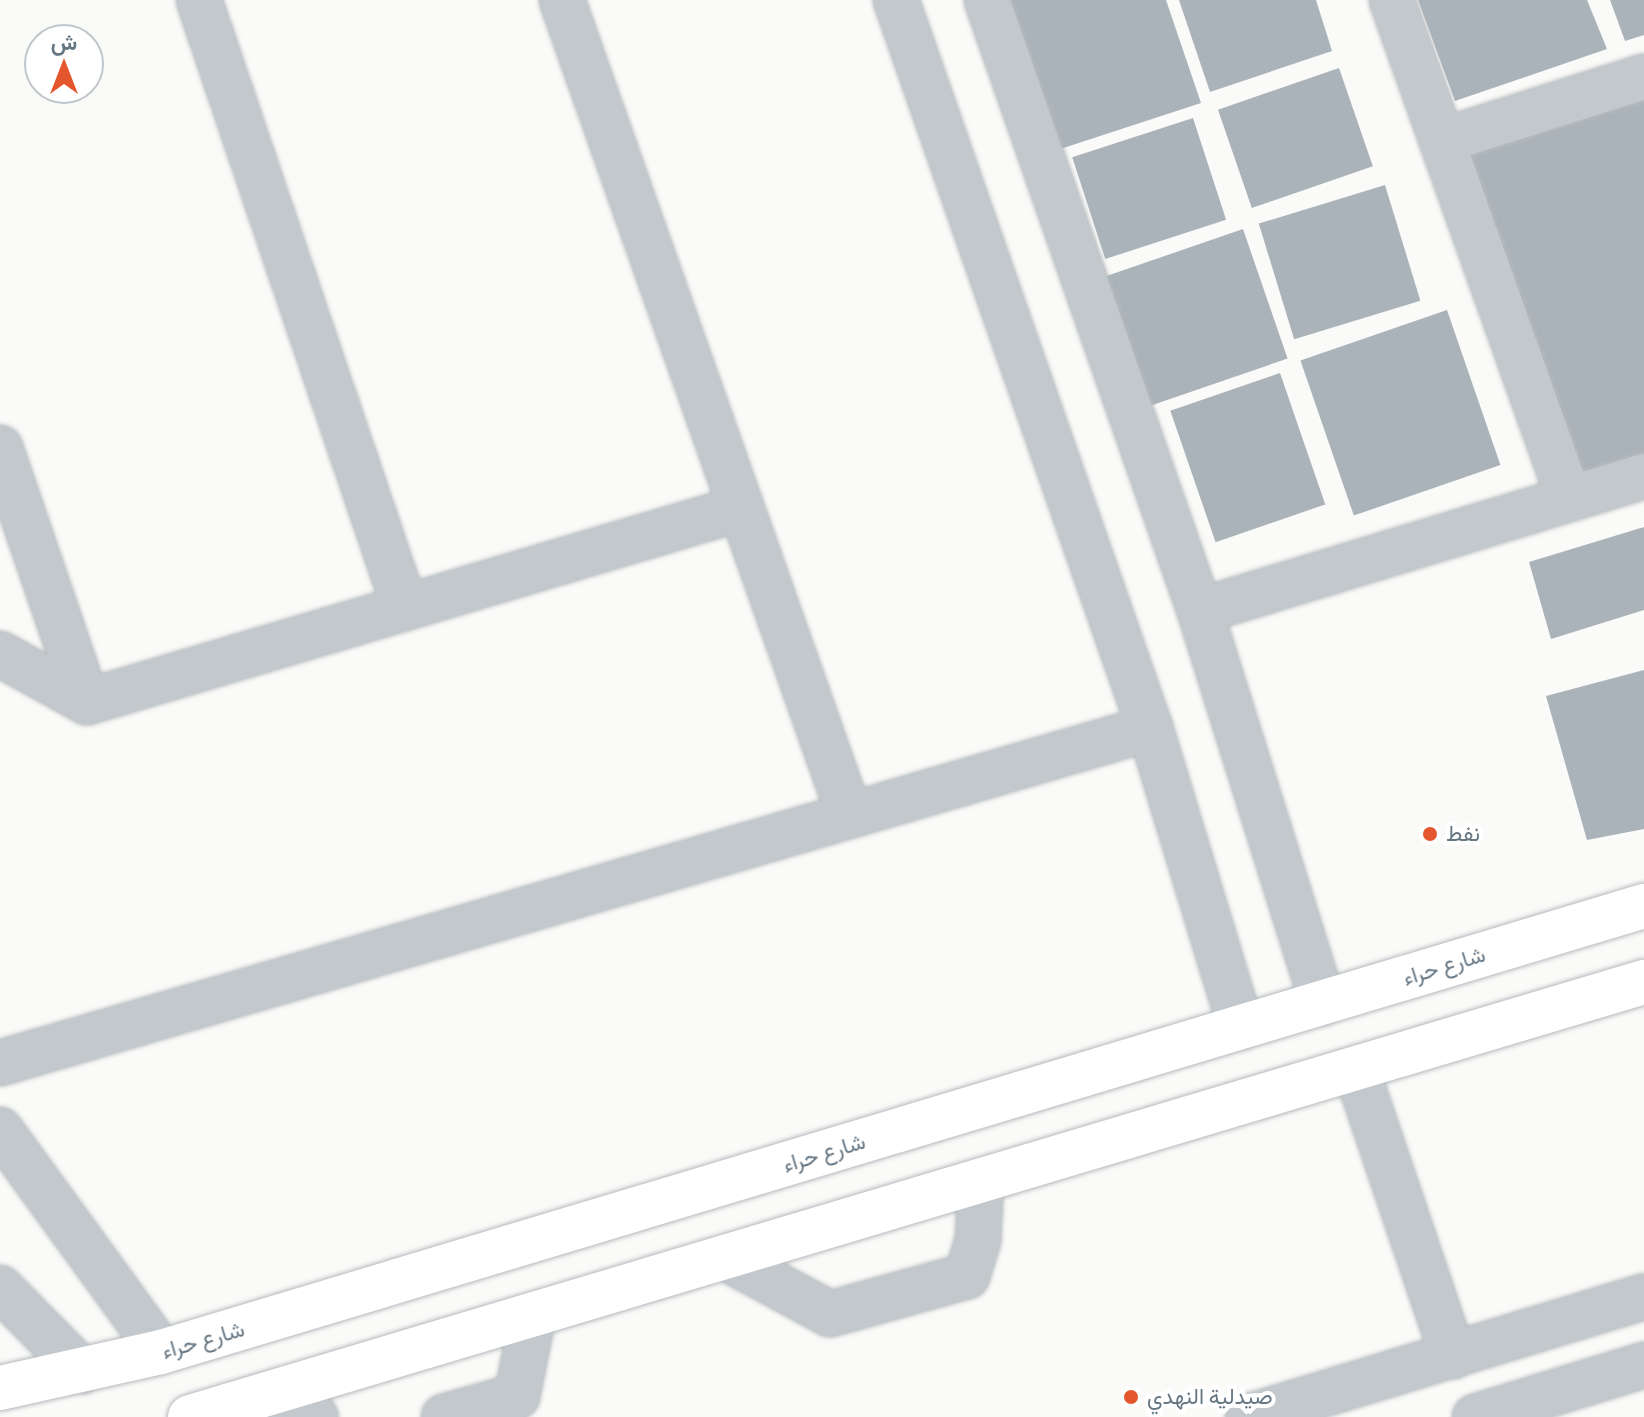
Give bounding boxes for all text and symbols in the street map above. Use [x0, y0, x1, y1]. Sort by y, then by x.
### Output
north arrow [24, 24, 104, 104]
text: ش [51, 25, 77, 59]
place label: نفط [1446, 821, 1480, 847]
marker: نفط [1421, 825, 1439, 843]
street label: شارع حراء [1400, 941, 1488, 991]
street label: شارع حراء [780, 1128, 868, 1178]
street label: شارع حراء [159, 1316, 247, 1364]
place label: صيدلية النهدي [1147, 1384, 1273, 1410]
marker: صيدلية النهدي [1122, 1388, 1140, 1406]

